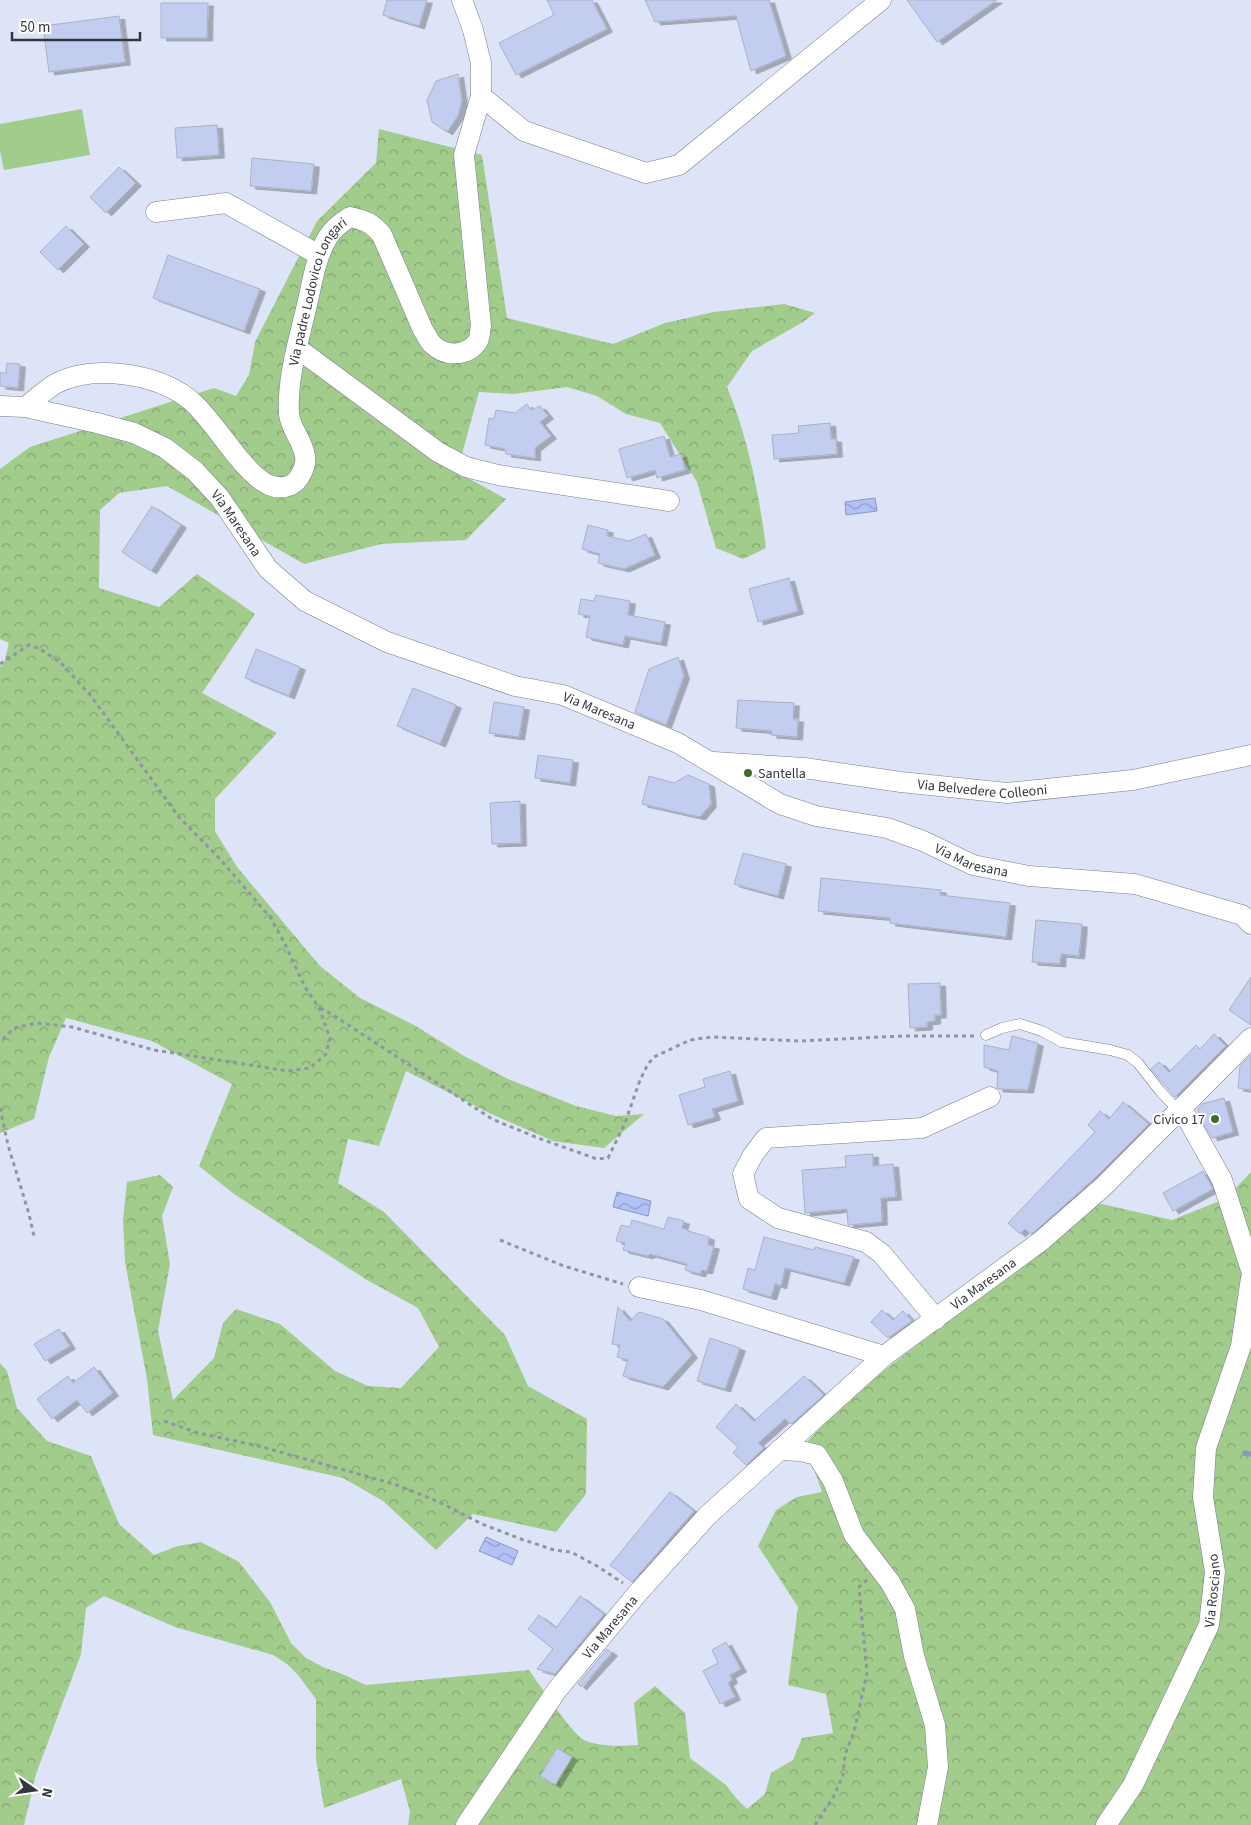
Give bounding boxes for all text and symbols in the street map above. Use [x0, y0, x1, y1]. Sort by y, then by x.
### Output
scale bar [12, 10, 140, 42]
text: 50 m [20, 17, 50, 38]
street label: Via padre Lodovico Longari [284, 213, 351, 368]
street label: Via Maresana [206, 485, 266, 561]
street label: Via Maresana [560, 687, 638, 735]
place label: Santella [758, 764, 806, 784]
marker: Santella [742, 767, 754, 779]
street label: Via Belvedere Colleoni [916, 775, 1048, 804]
street label: Via Maresana [931, 839, 1010, 883]
place label: Civico 17 [1153, 1110, 1205, 1130]
marker: Civico 17 [1209, 1113, 1221, 1125]
street label: Via Maresana [947, 1253, 1021, 1315]
street label: Via Rosciano [1200, 1552, 1226, 1629]
street label: Via Maresana [578, 1591, 643, 1664]
north arrow [10, 1765, 60, 1815]
text: N [36, 1786, 57, 1799]

